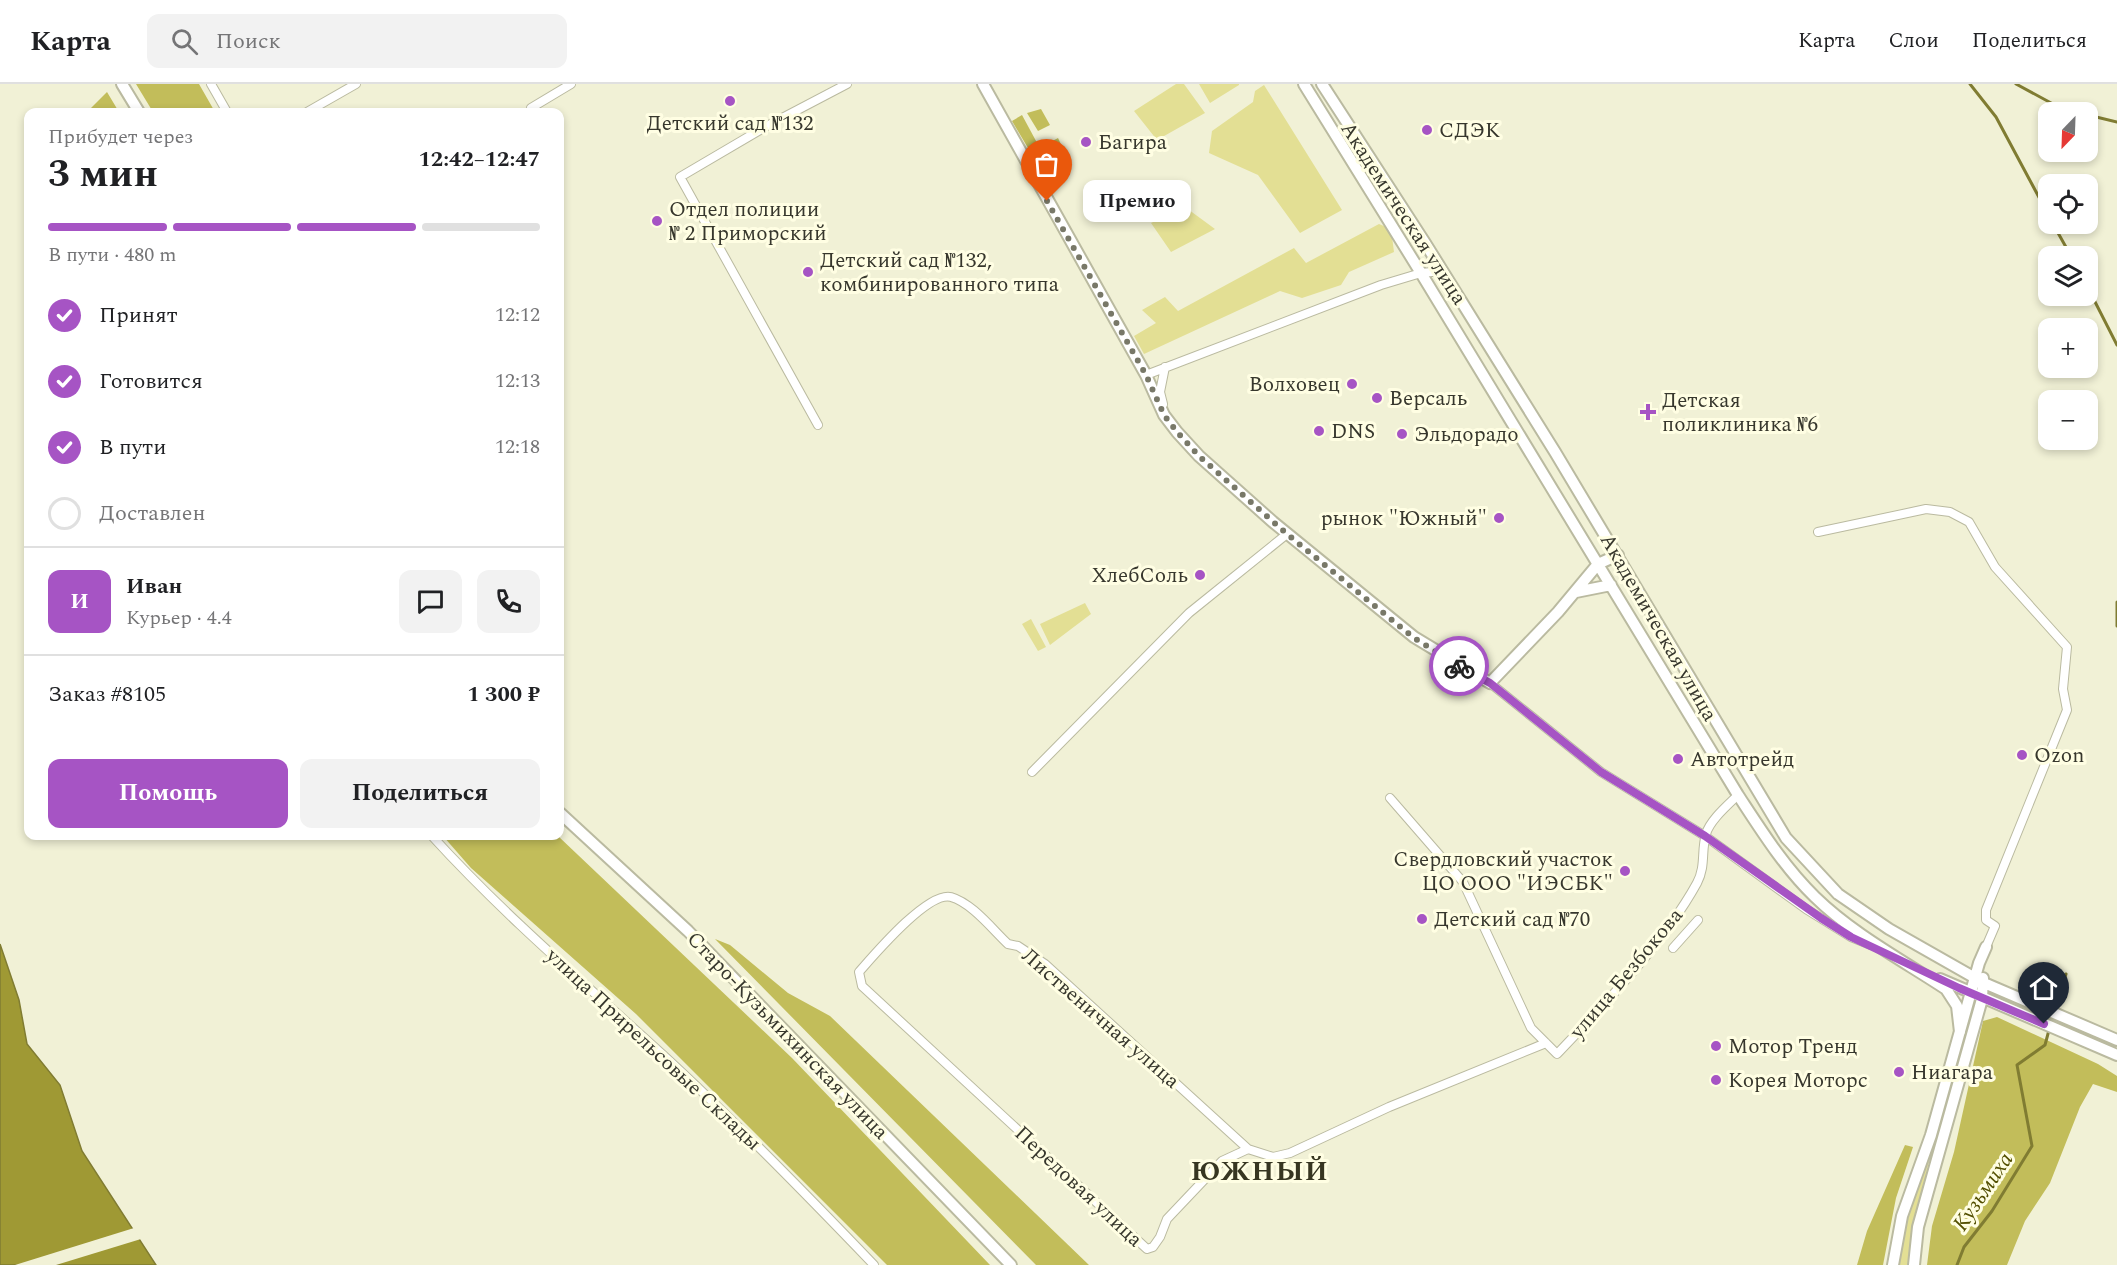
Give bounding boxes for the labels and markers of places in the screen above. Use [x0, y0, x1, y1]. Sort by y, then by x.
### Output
marker: Детский сад №132 [723, 94, 737, 108]
place label: Детский сад №132 [647, 108, 813, 140]
place label: СДЭК [1439, 115, 1500, 147]
marker: СДЭК [1420, 123, 1434, 137]
place label: Багира [1098, 127, 1168, 159]
marker: Багира [1079, 135, 1093, 149]
pin [1021, 139, 1072, 201]
callout: Премио [1083, 180, 1191, 222]
place label: Отдел полиции № 2 Приморский [669, 194, 827, 250]
marker: Отдел полиции № 2 Приморский [650, 214, 664, 228]
place label: Детский сад №132, комбинированного типа [820, 245, 1060, 301]
marker: Детский сад №132, комбинированного типа [801, 265, 815, 279]
place label: Волховец [1249, 369, 1340, 401]
marker: Волховец [1345, 377, 1359, 391]
place label: Версаль [1389, 383, 1467, 415]
place label: Детская поликлиника №6 [1662, 385, 1818, 441]
marker: Версаль [1370, 391, 1384, 405]
marker: Детская поликлиника №6 [1639, 403, 1657, 421]
place label: DNS [1331, 416, 1375, 448]
place label: Эльдорадо [1414, 419, 1519, 451]
marker: DNS [1312, 424, 1326, 438]
marker: Эльдорадо [1395, 427, 1409, 441]
place label: рынок "Южный" [1321, 503, 1487, 535]
marker: рынок "Южный" [1492, 511, 1506, 525]
place label: ХлебСоль [1091, 560, 1188, 592]
marker: ХлебСоль [1193, 568, 1207, 582]
place label: Ozon [2034, 740, 2084, 772]
place label: Автотрейд [1690, 744, 1794, 776]
marker: Ozon [2015, 748, 2029, 762]
marker: Автотрейд [1671, 752, 1685, 766]
place label: Свердловский участок ЦО ООО "ИЭСБК" [1393, 844, 1613, 900]
marker: Свердловский участок ЦО ООО "ИЭСБК" [1618, 864, 1632, 878]
place label: Детский сад №70 [1434, 904, 1590, 936]
marker: Детский сад №70 [1415, 912, 1429, 926]
pin [2018, 962, 2069, 1024]
place label: Мотор Тренд [1728, 1031, 1858, 1063]
marker: Мотор Тренд [1709, 1039, 1723, 1053]
place label: Ниагара [1911, 1057, 1994, 1089]
place label: Корея Моторс [1728, 1065, 1868, 1097]
marker: Ниагара [1892, 1065, 1906, 1079]
marker: Корея Моторс [1709, 1073, 1723, 1087]

